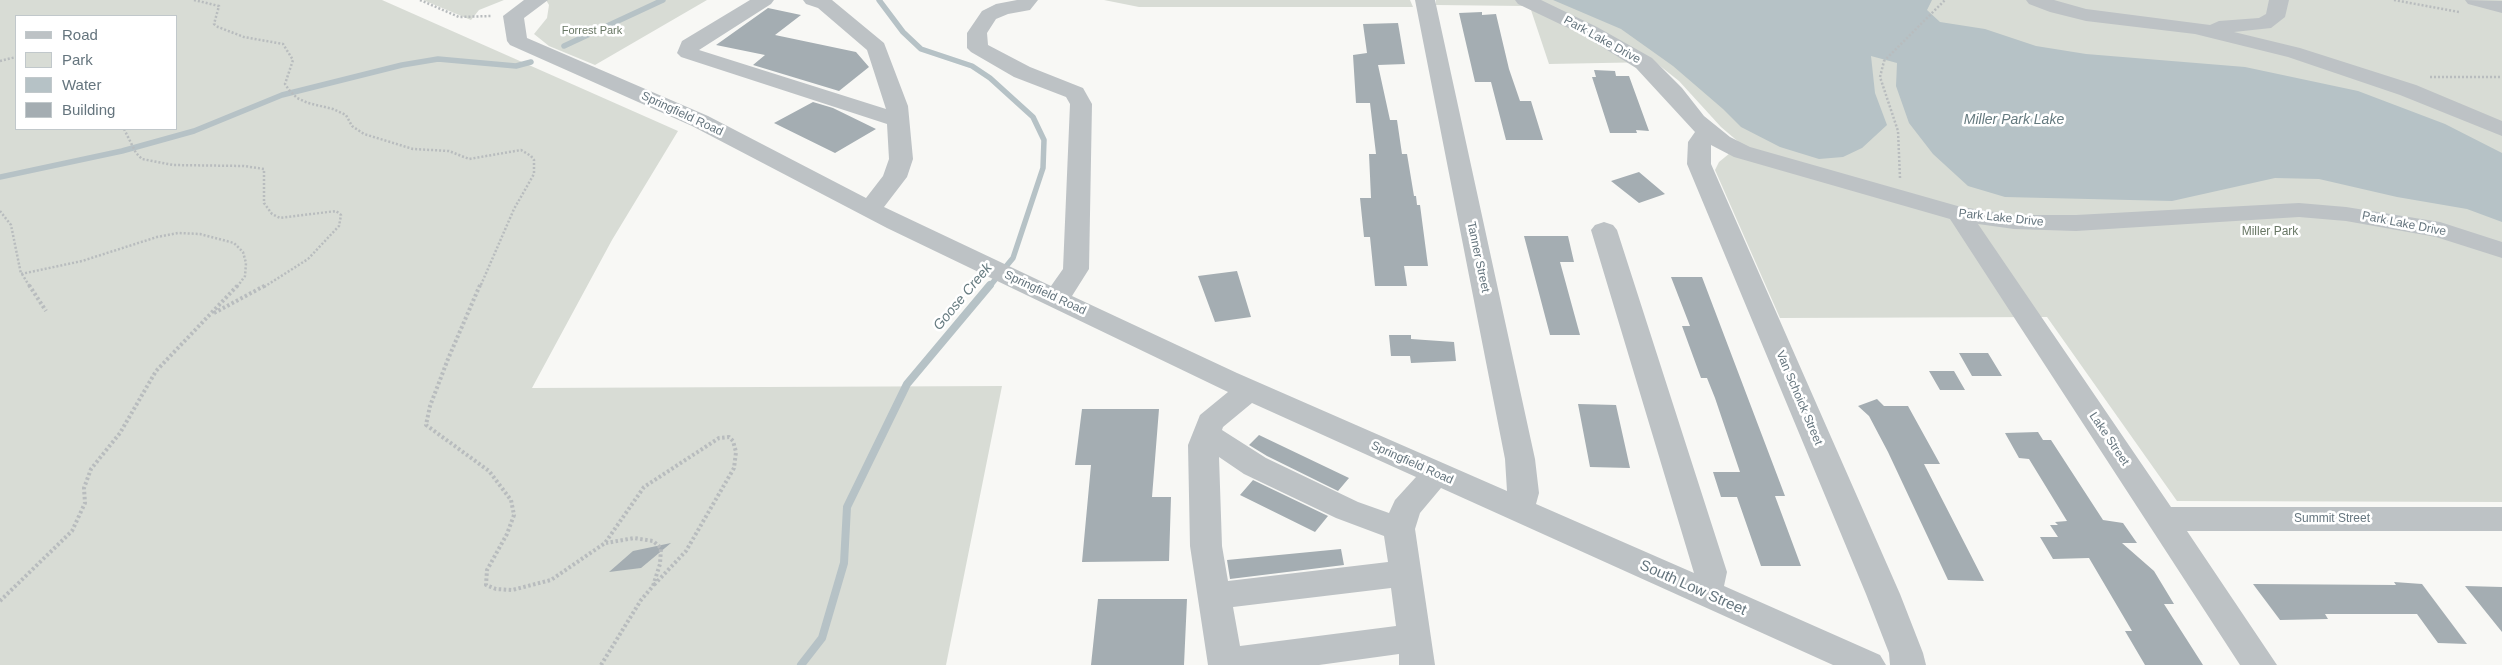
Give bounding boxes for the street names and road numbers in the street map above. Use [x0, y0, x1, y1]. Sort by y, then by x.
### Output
street label: Park Lake Drive [1561, 13, 1643, 67]
street label: Springfield Road [639, 89, 725, 139]
street label: Park Lake Drive [1958, 206, 2044, 230]
street label: Park Lake Drive [2361, 209, 2447, 239]
street label: Tanner Street [1463, 220, 1493, 294]
street label: Springfield Road [1002, 268, 1088, 318]
street label: Van Schoick Street [1773, 349, 1825, 447]
street label: Lake Street [2086, 410, 2132, 468]
street label: Springfield Road [1369, 438, 1455, 488]
street label: Summit Street [2294, 512, 2370, 526]
street label: South Low Street [1637, 556, 1749, 620]

